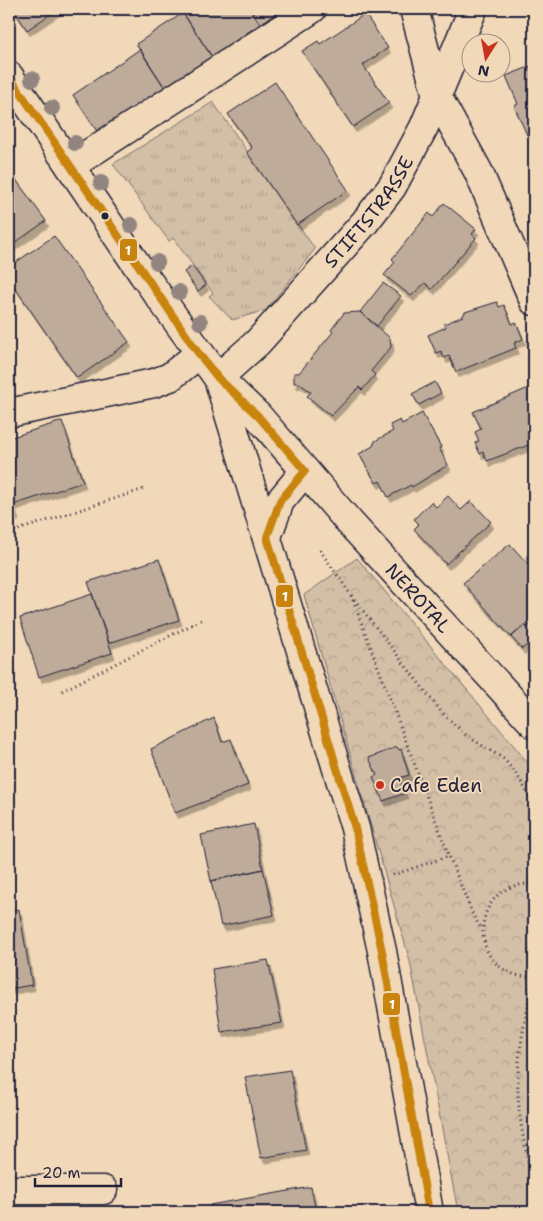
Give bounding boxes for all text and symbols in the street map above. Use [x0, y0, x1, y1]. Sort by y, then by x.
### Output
north arrow [460, 32, 510, 82]
text: N [476, 61, 491, 81]
street label: STIFTSTRASSE [318, 152, 419, 273]
unlabelled marker [100, 211, 110, 221]
line badge: 1 [119, 238, 138, 262]
text: 1 [125, 241, 131, 259]
street label: NEROTAL [380, 558, 456, 638]
line badge: 1 [275, 584, 294, 608]
text: 1 [282, 587, 288, 605]
place label: Cafe Eden [390, 773, 482, 798]
marker: Cafe Eden [374, 779, 386, 791]
line badge: 1 [382, 992, 401, 1016]
text: 1 [389, 995, 395, 1013]
scale bar [35, 1156, 121, 1188]
text: 20 m [42, 1163, 81, 1183]

